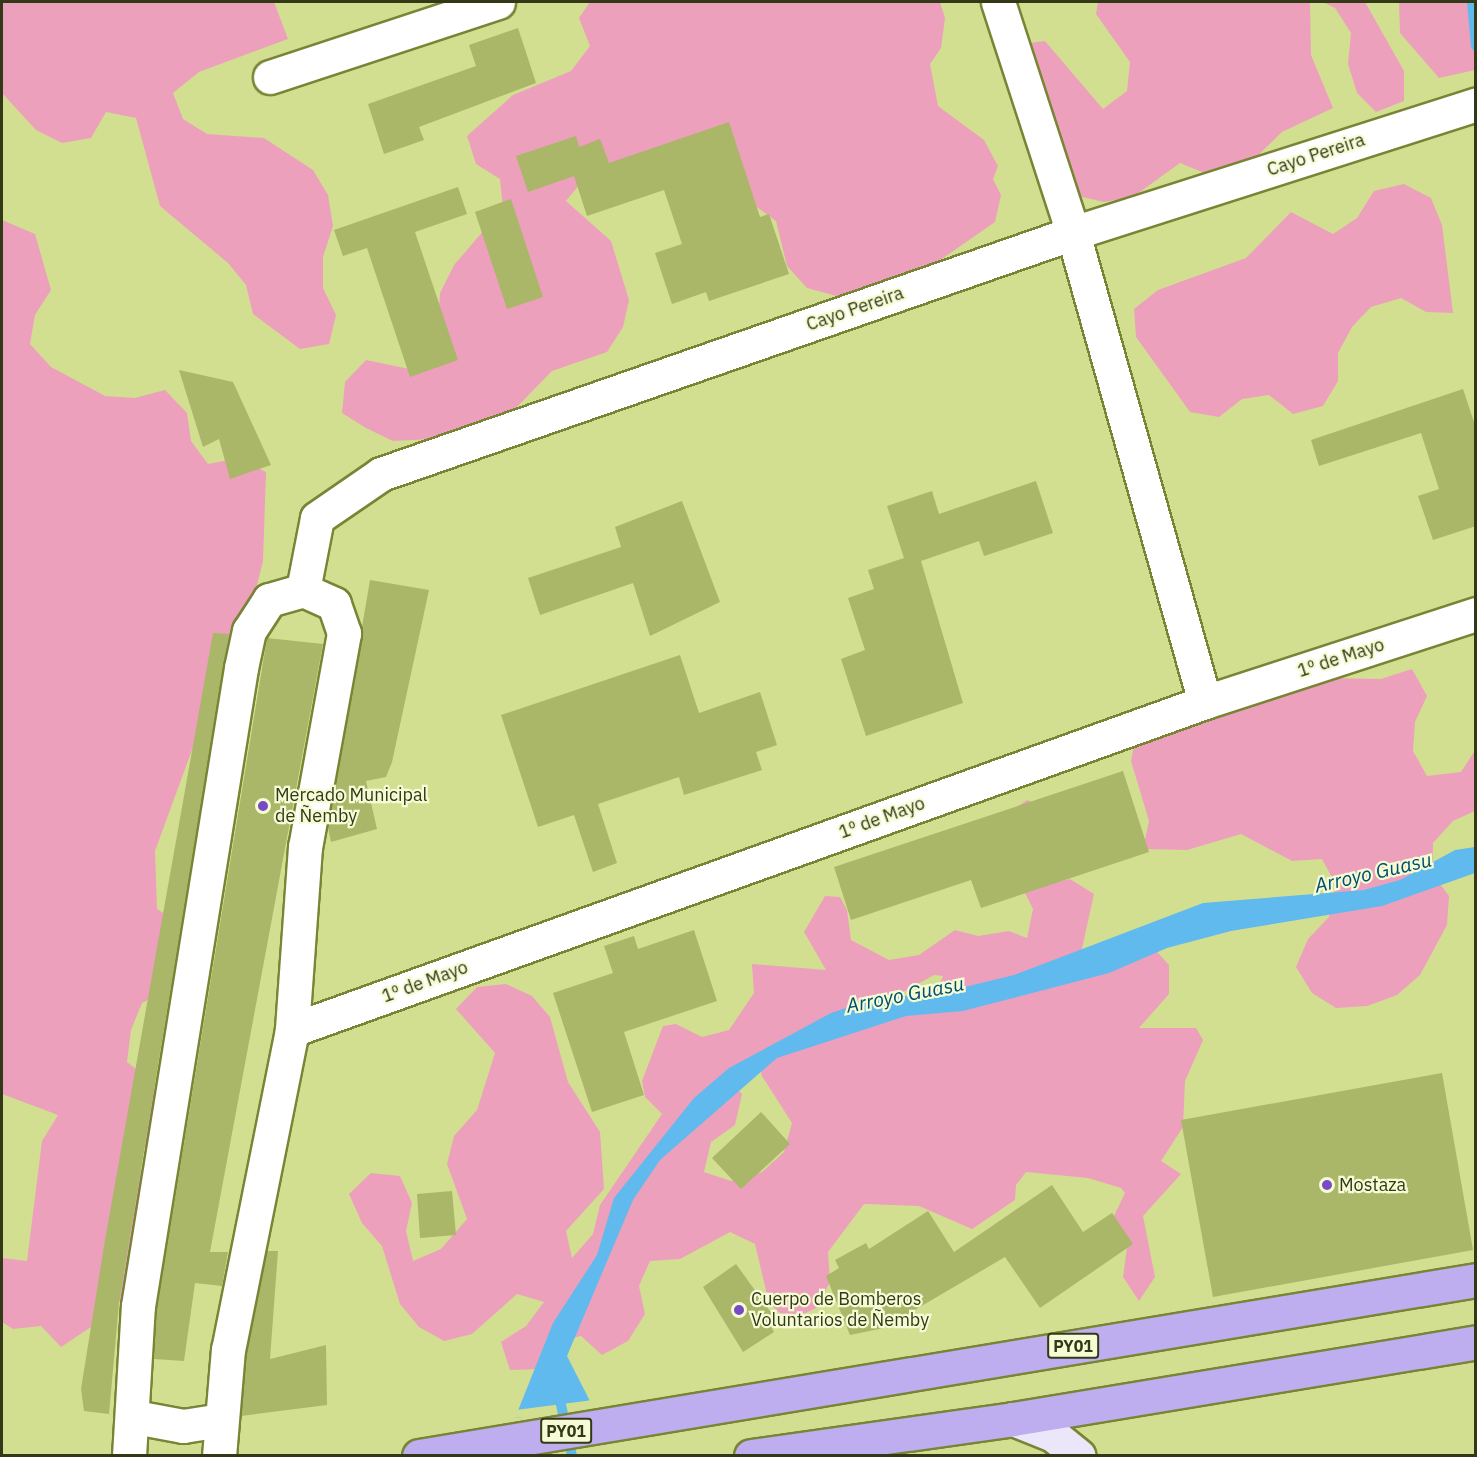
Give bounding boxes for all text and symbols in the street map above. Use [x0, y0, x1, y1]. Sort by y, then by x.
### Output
street label: Cayo Pereira [1264, 129, 1368, 181]
street label: Cayo Pereira [804, 282, 906, 336]
street label: 1º de Mayo [1295, 634, 1387, 682]
place label: Mercado Municipal de Ñemby [275, 785, 428, 828]
street label: 1º de Mayo [836, 792, 928, 844]
marker: Mercado Municipal de Ñemby [256, 799, 270, 813]
water label: Arroyo Guasu [1312, 847, 1434, 897]
street label: 1º de Mayo [379, 956, 471, 1008]
water label: Arroyo Guasu [844, 971, 966, 1017]
place label: Mostaza [1339, 1174, 1406, 1196]
marker: Mostaza [1320, 1178, 1334, 1192]
place label: Cuerpo de Bomberos Voluntarios de Ñemby [751, 1289, 929, 1332]
marker: Cuerpo de Bomberos Voluntarios de Ñemby [732, 1303, 746, 1317]
road number: PY01 [1046, 1333, 1100, 1359]
road number: PY01 [539, 1418, 593, 1444]

